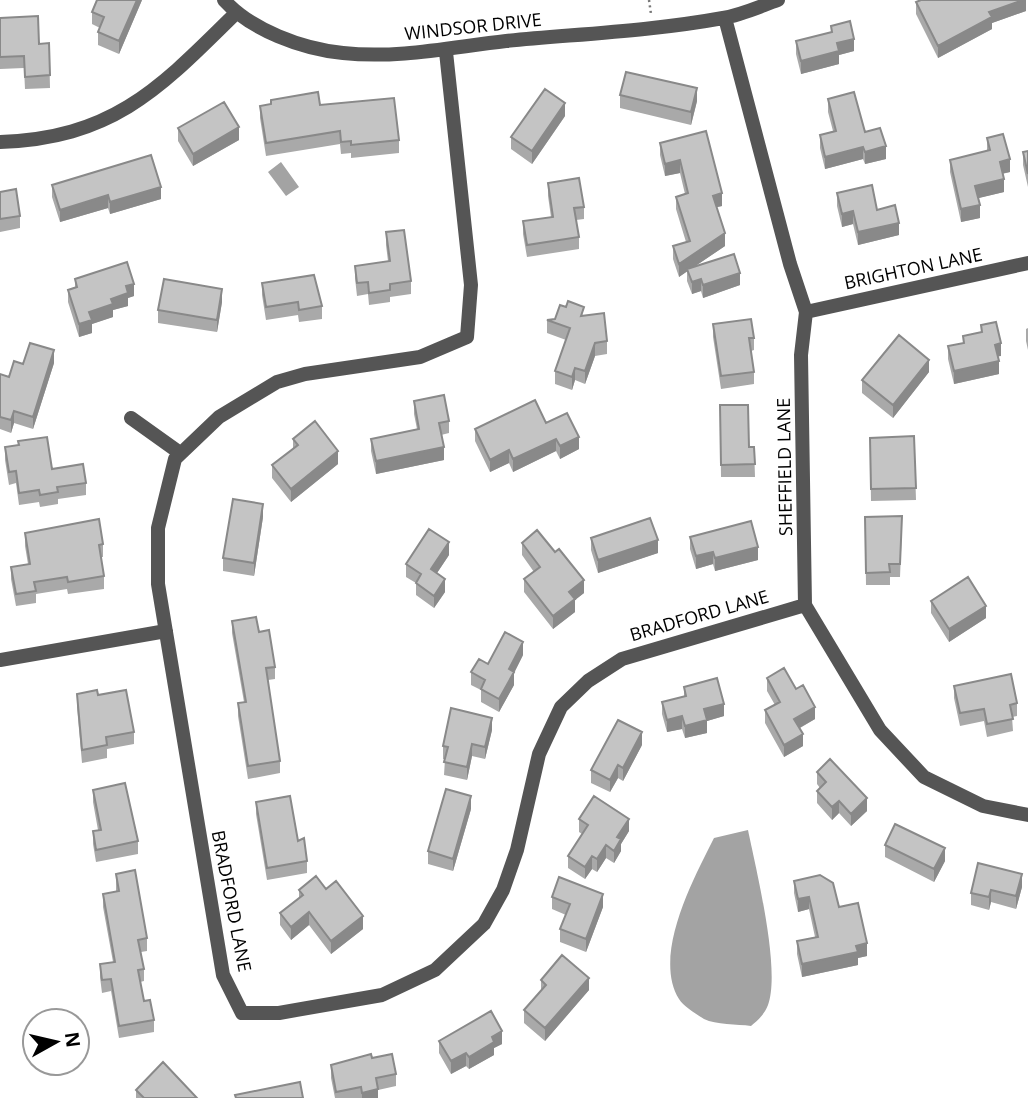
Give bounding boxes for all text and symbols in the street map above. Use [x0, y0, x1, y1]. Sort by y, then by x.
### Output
street label: WINDSOR DRIVE [403, 7, 543, 45]
street label: BRIGHTON LANE [842, 242, 984, 294]
street label: SHEFFIELD LANE [771, 398, 797, 536]
street label: BRADFORD LANE [627, 584, 771, 646]
street label: BRADFORD LANE [207, 828, 257, 974]
north arrow [21, 1007, 91, 1077]
text: N [59, 1030, 87, 1049]

